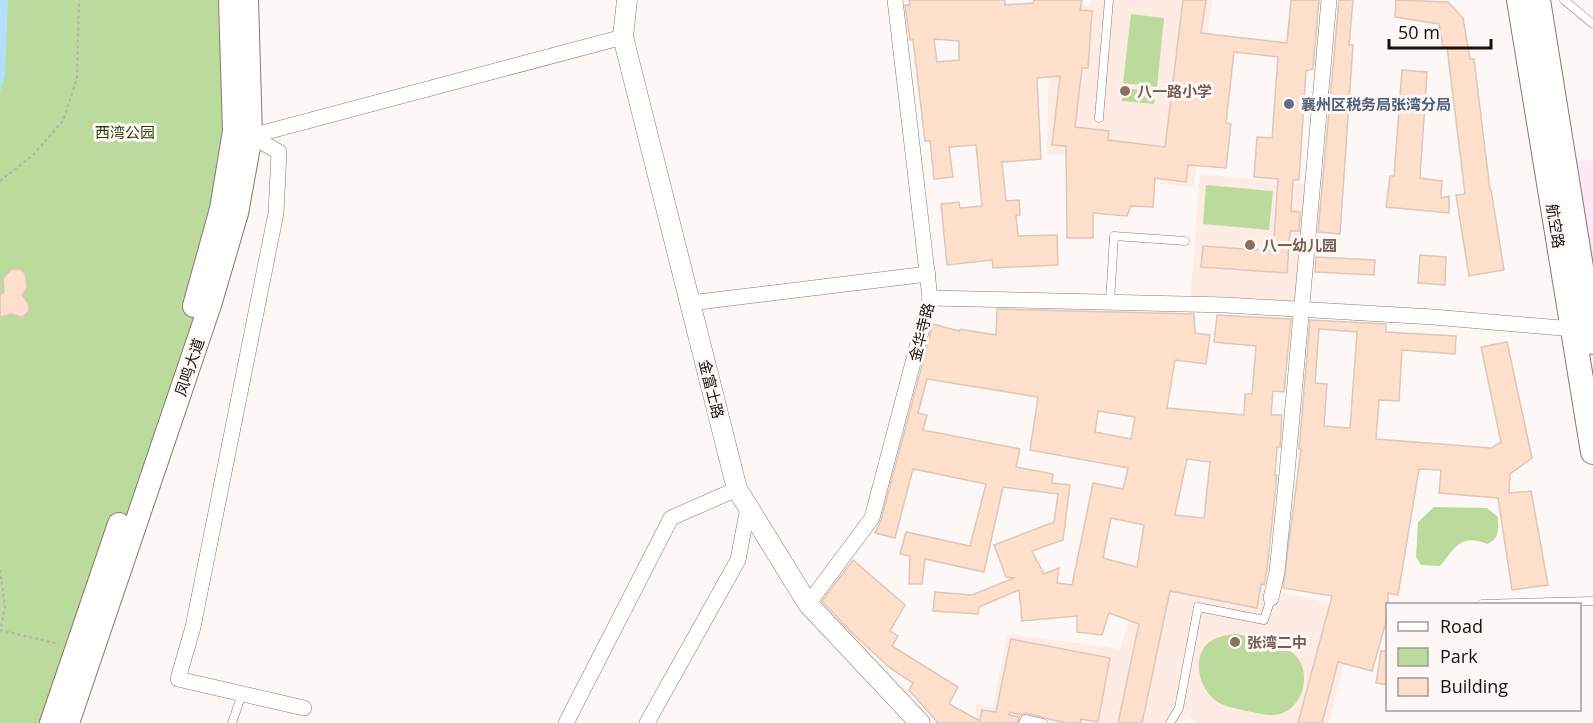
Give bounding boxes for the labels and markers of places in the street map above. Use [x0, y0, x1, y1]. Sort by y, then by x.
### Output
place label: 八一路小学 [1137, 81, 1212, 101]
marker: 八一路小学 [1118, 84, 1132, 98]
place label: 襄州区税务局张湾分局 [1301, 94, 1451, 114]
marker: 襄州区税务局张湾分局 [1282, 97, 1296, 111]
place label: 八一幼儿园 [1262, 235, 1337, 255]
marker: 八一幼儿园 [1243, 238, 1257, 252]
place label: 张湾二中 [1247, 632, 1307, 652]
marker: 张湾二中 [1228, 635, 1242, 649]

